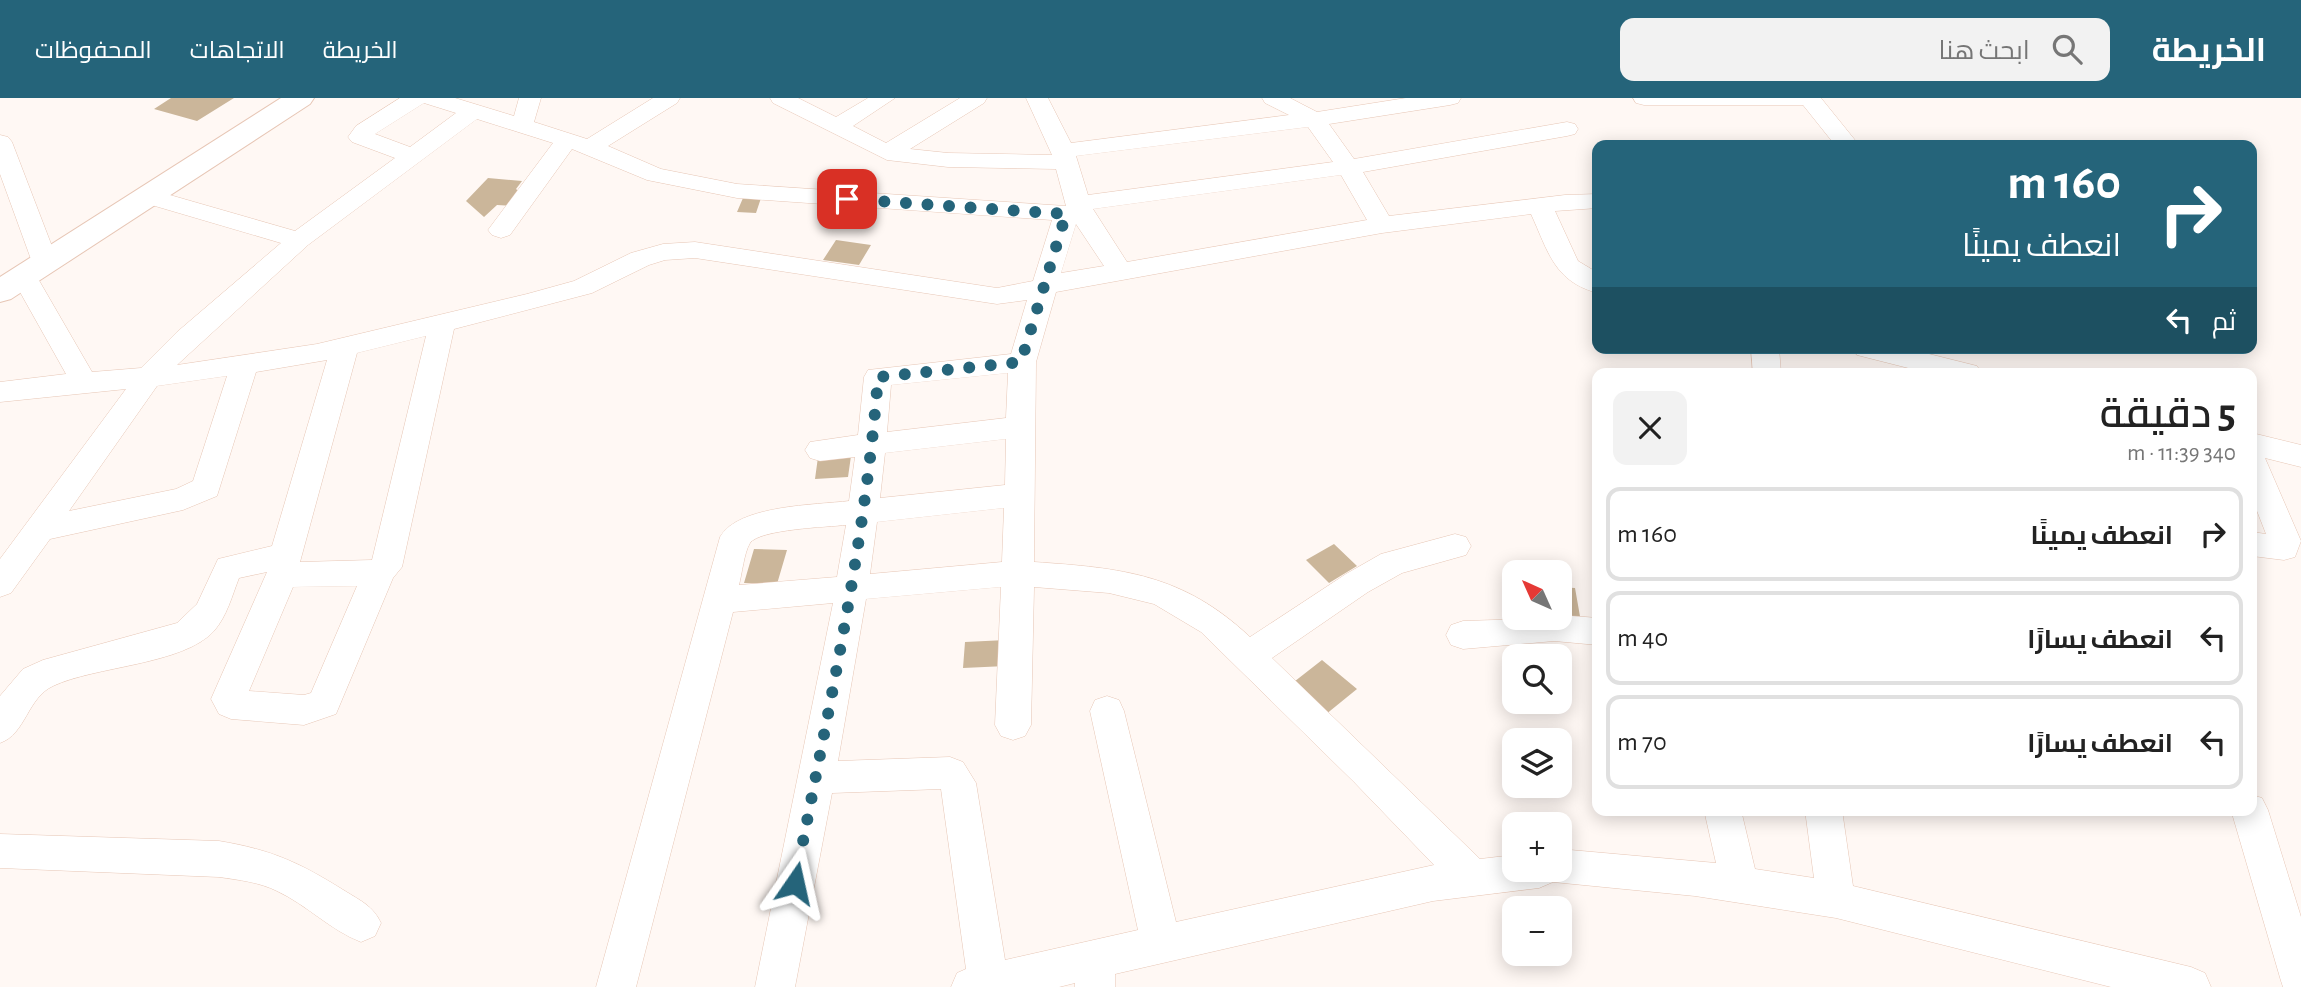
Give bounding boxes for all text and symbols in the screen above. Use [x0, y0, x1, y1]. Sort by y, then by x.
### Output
search box [1620, 18, 2110, 81]
icon: search [2048, 30, 2086, 68]
text: الخريطة [2152, 35, 2266, 68]
text: ابحث هنا [1938, 38, 2030, 64]
text: المحفوظات [35, 39, 152, 63]
text: الاتجاهات [190, 39, 285, 63]
text: الخريطة [323, 39, 398, 63]
text: 160 m [2007, 159, 2121, 208]
icon: right [2145, 168, 2236, 259]
pin [817, 169, 877, 229]
icon: arrive [828, 180, 866, 218]
text: انعطف يمينًا [1962, 230, 2121, 262]
icon: left [2160, 301, 2198, 339]
text: ثم [2212, 309, 2236, 335]
button: close [1613, 391, 1687, 465]
text: 5 دقيقة [2100, 393, 2236, 435]
text: 340 m · 11:39 [2127, 442, 2236, 465]
icon: right [2194, 515, 2232, 553]
text: 160 m [1617, 521, 1677, 547]
text: انعطف يمينًا [2030, 523, 2173, 549]
north arrow [1502, 560, 1572, 630]
map controls [1502, 560, 1572, 966]
icon: left [2194, 619, 2232, 657]
text: 40 m [1617, 625, 1668, 651]
text: انعطف يسارًا [2027, 627, 2173, 653]
button: search [1502, 644, 1572, 714]
icon: left [2194, 723, 2232, 761]
button: layers [1502, 728, 1572, 798]
text: 70 m [1617, 729, 1667, 755]
text: انعطف يسارًا [2027, 731, 2173, 757]
button: + [1502, 812, 1572, 882]
position arrow [758, 846, 832, 920]
button: − [1502, 896, 1572, 966]

